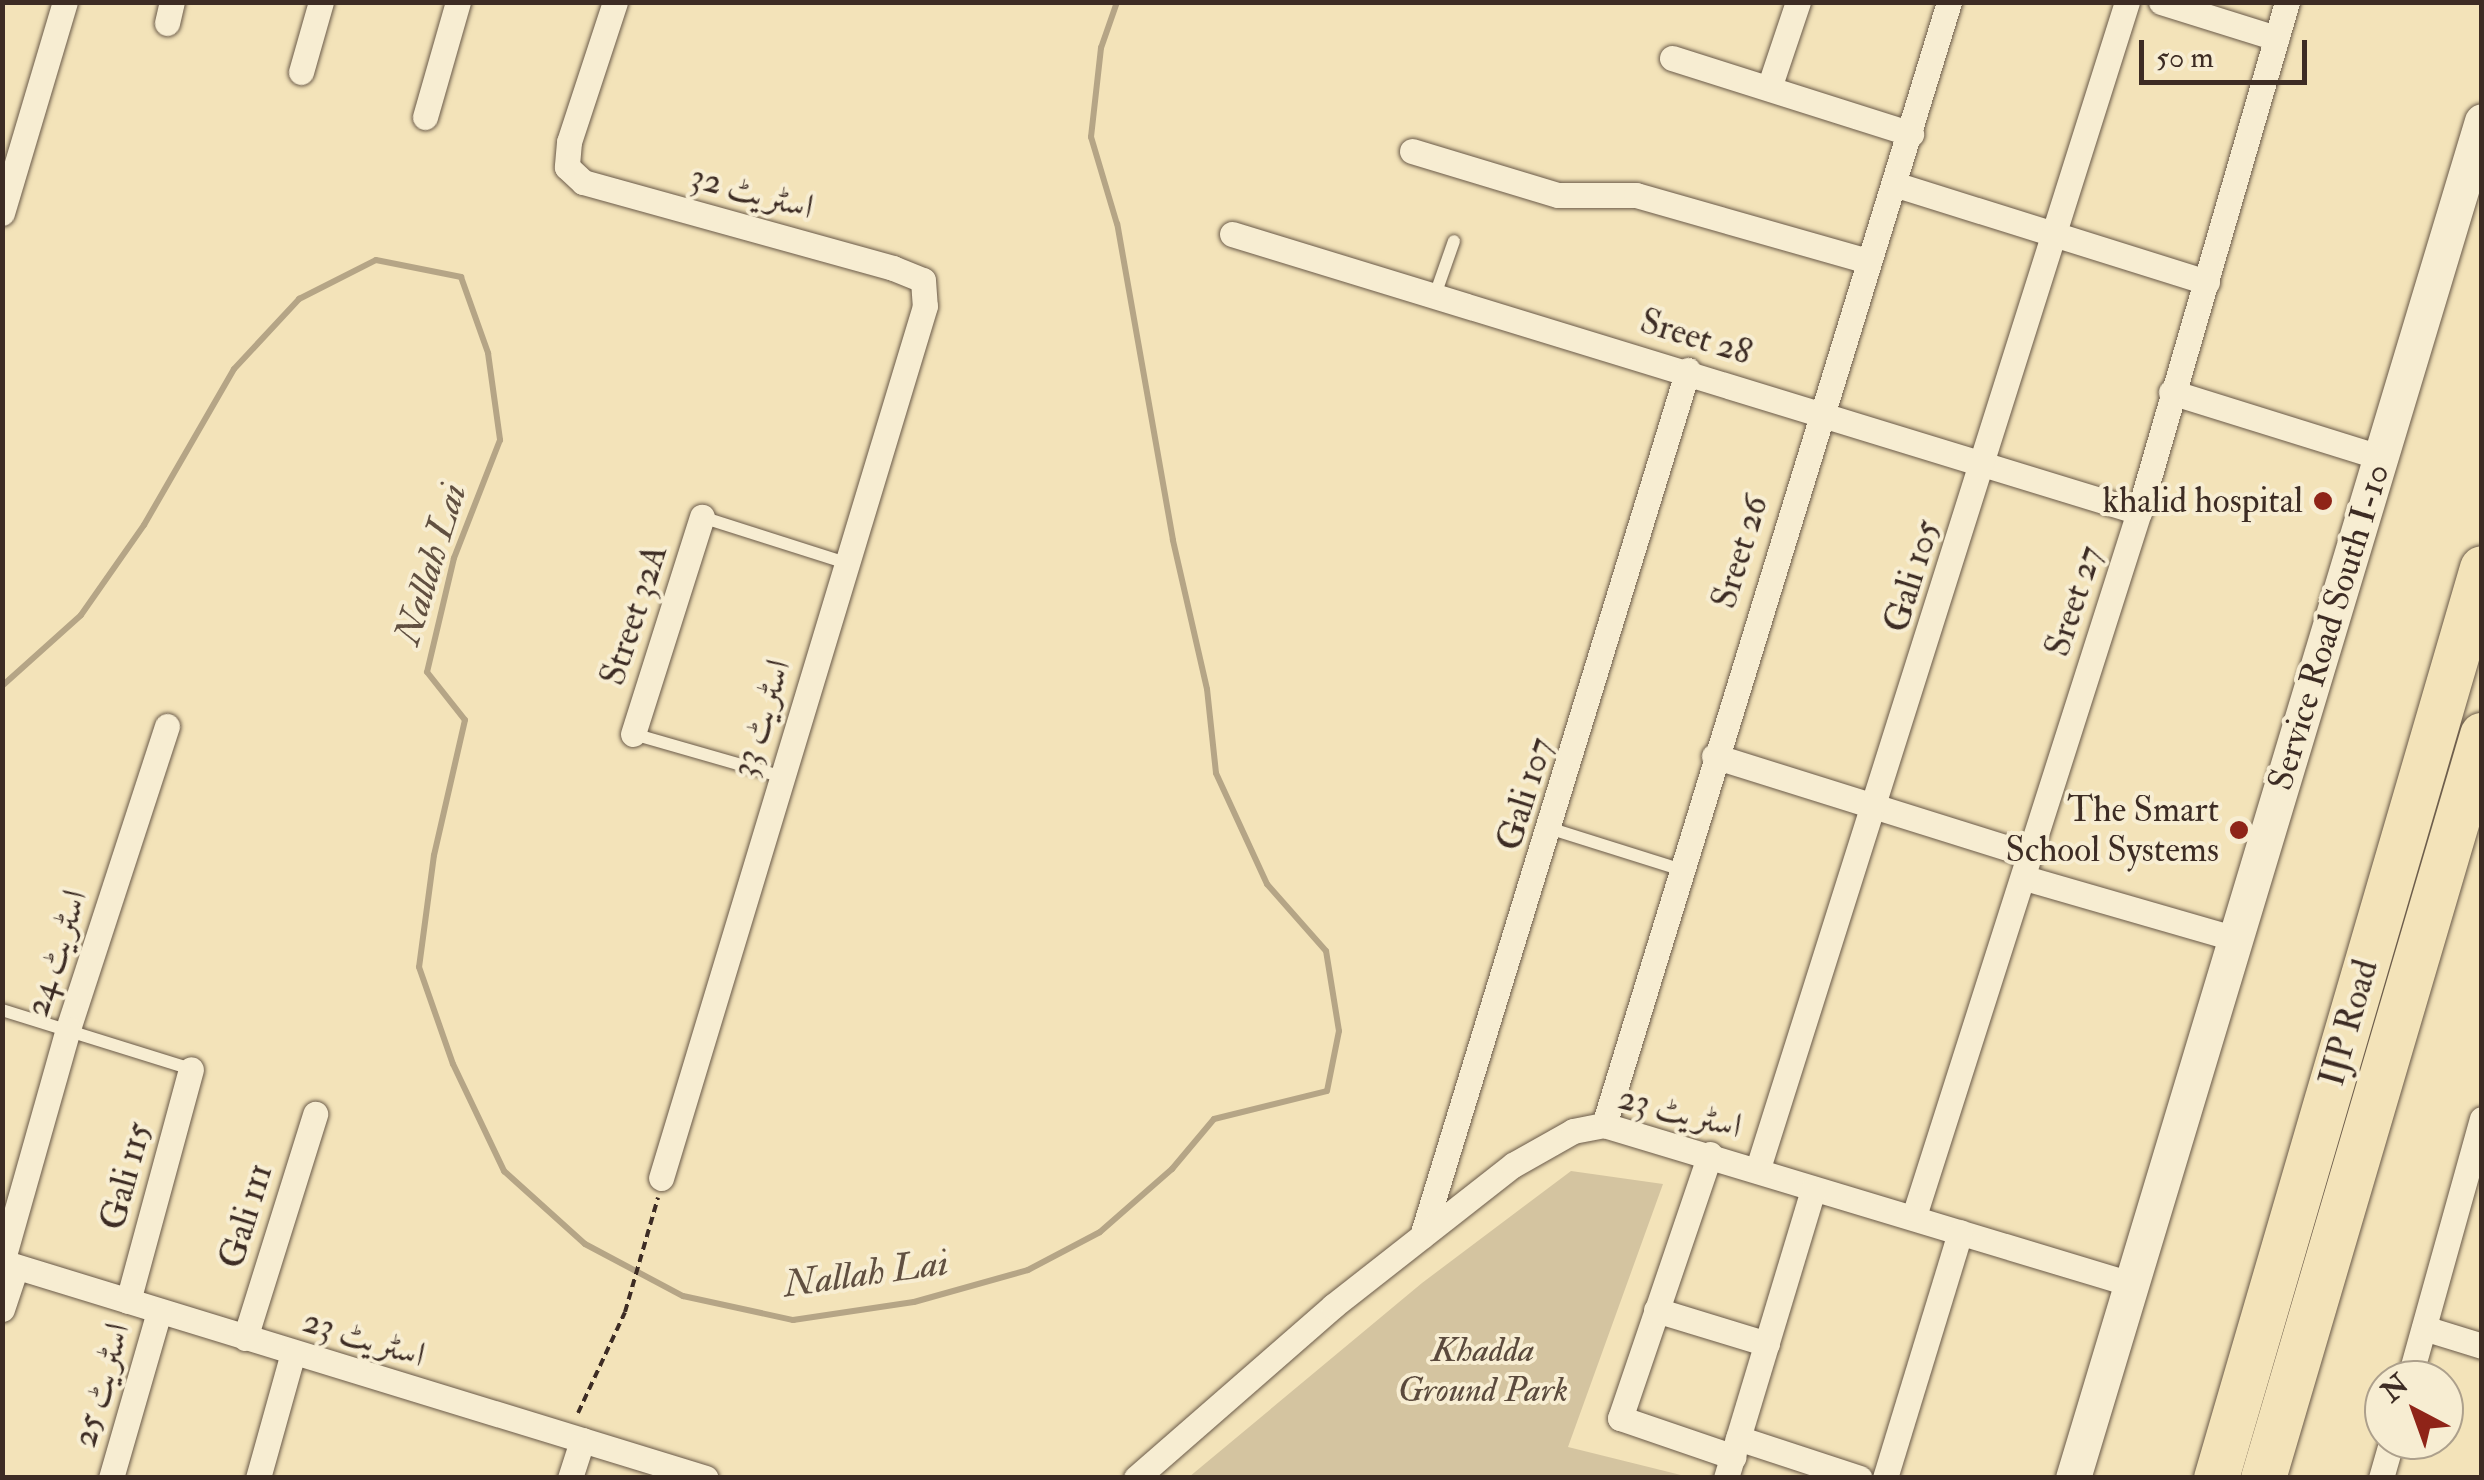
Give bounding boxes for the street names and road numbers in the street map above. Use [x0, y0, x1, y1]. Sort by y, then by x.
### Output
street label: اسٹریٹ 32 [686, 155, 818, 229]
street label: Sreet 28 [1635, 300, 1757, 374]
street label: Service Road South I-10 [2259, 459, 2399, 795]
street label: Sreet 26 [1703, 491, 1777, 613]
street label: Gali 105 [1875, 515, 1949, 637]
street label: Street 32A [592, 539, 676, 691]
street label: Sreet 27 [2036, 540, 2112, 662]
street label: اسٹریٹ 33 [722, 654, 800, 782]
street label: Gali 107 [1488, 733, 1562, 855]
street label: اسٹریٹ 24 [16, 884, 96, 1022]
street label: IJP Road [2311, 955, 2387, 1091]
street label: اسٹریٹ 23 [1614, 1076, 1746, 1148]
street label: Gali 115 [92, 1118, 160, 1234]
street label: Gali 111 [210, 1159, 282, 1273]
street label: اسٹریٹ 23 [298, 1300, 430, 1376]
street label: اسٹریٹ 25 [63, 1318, 139, 1452]

